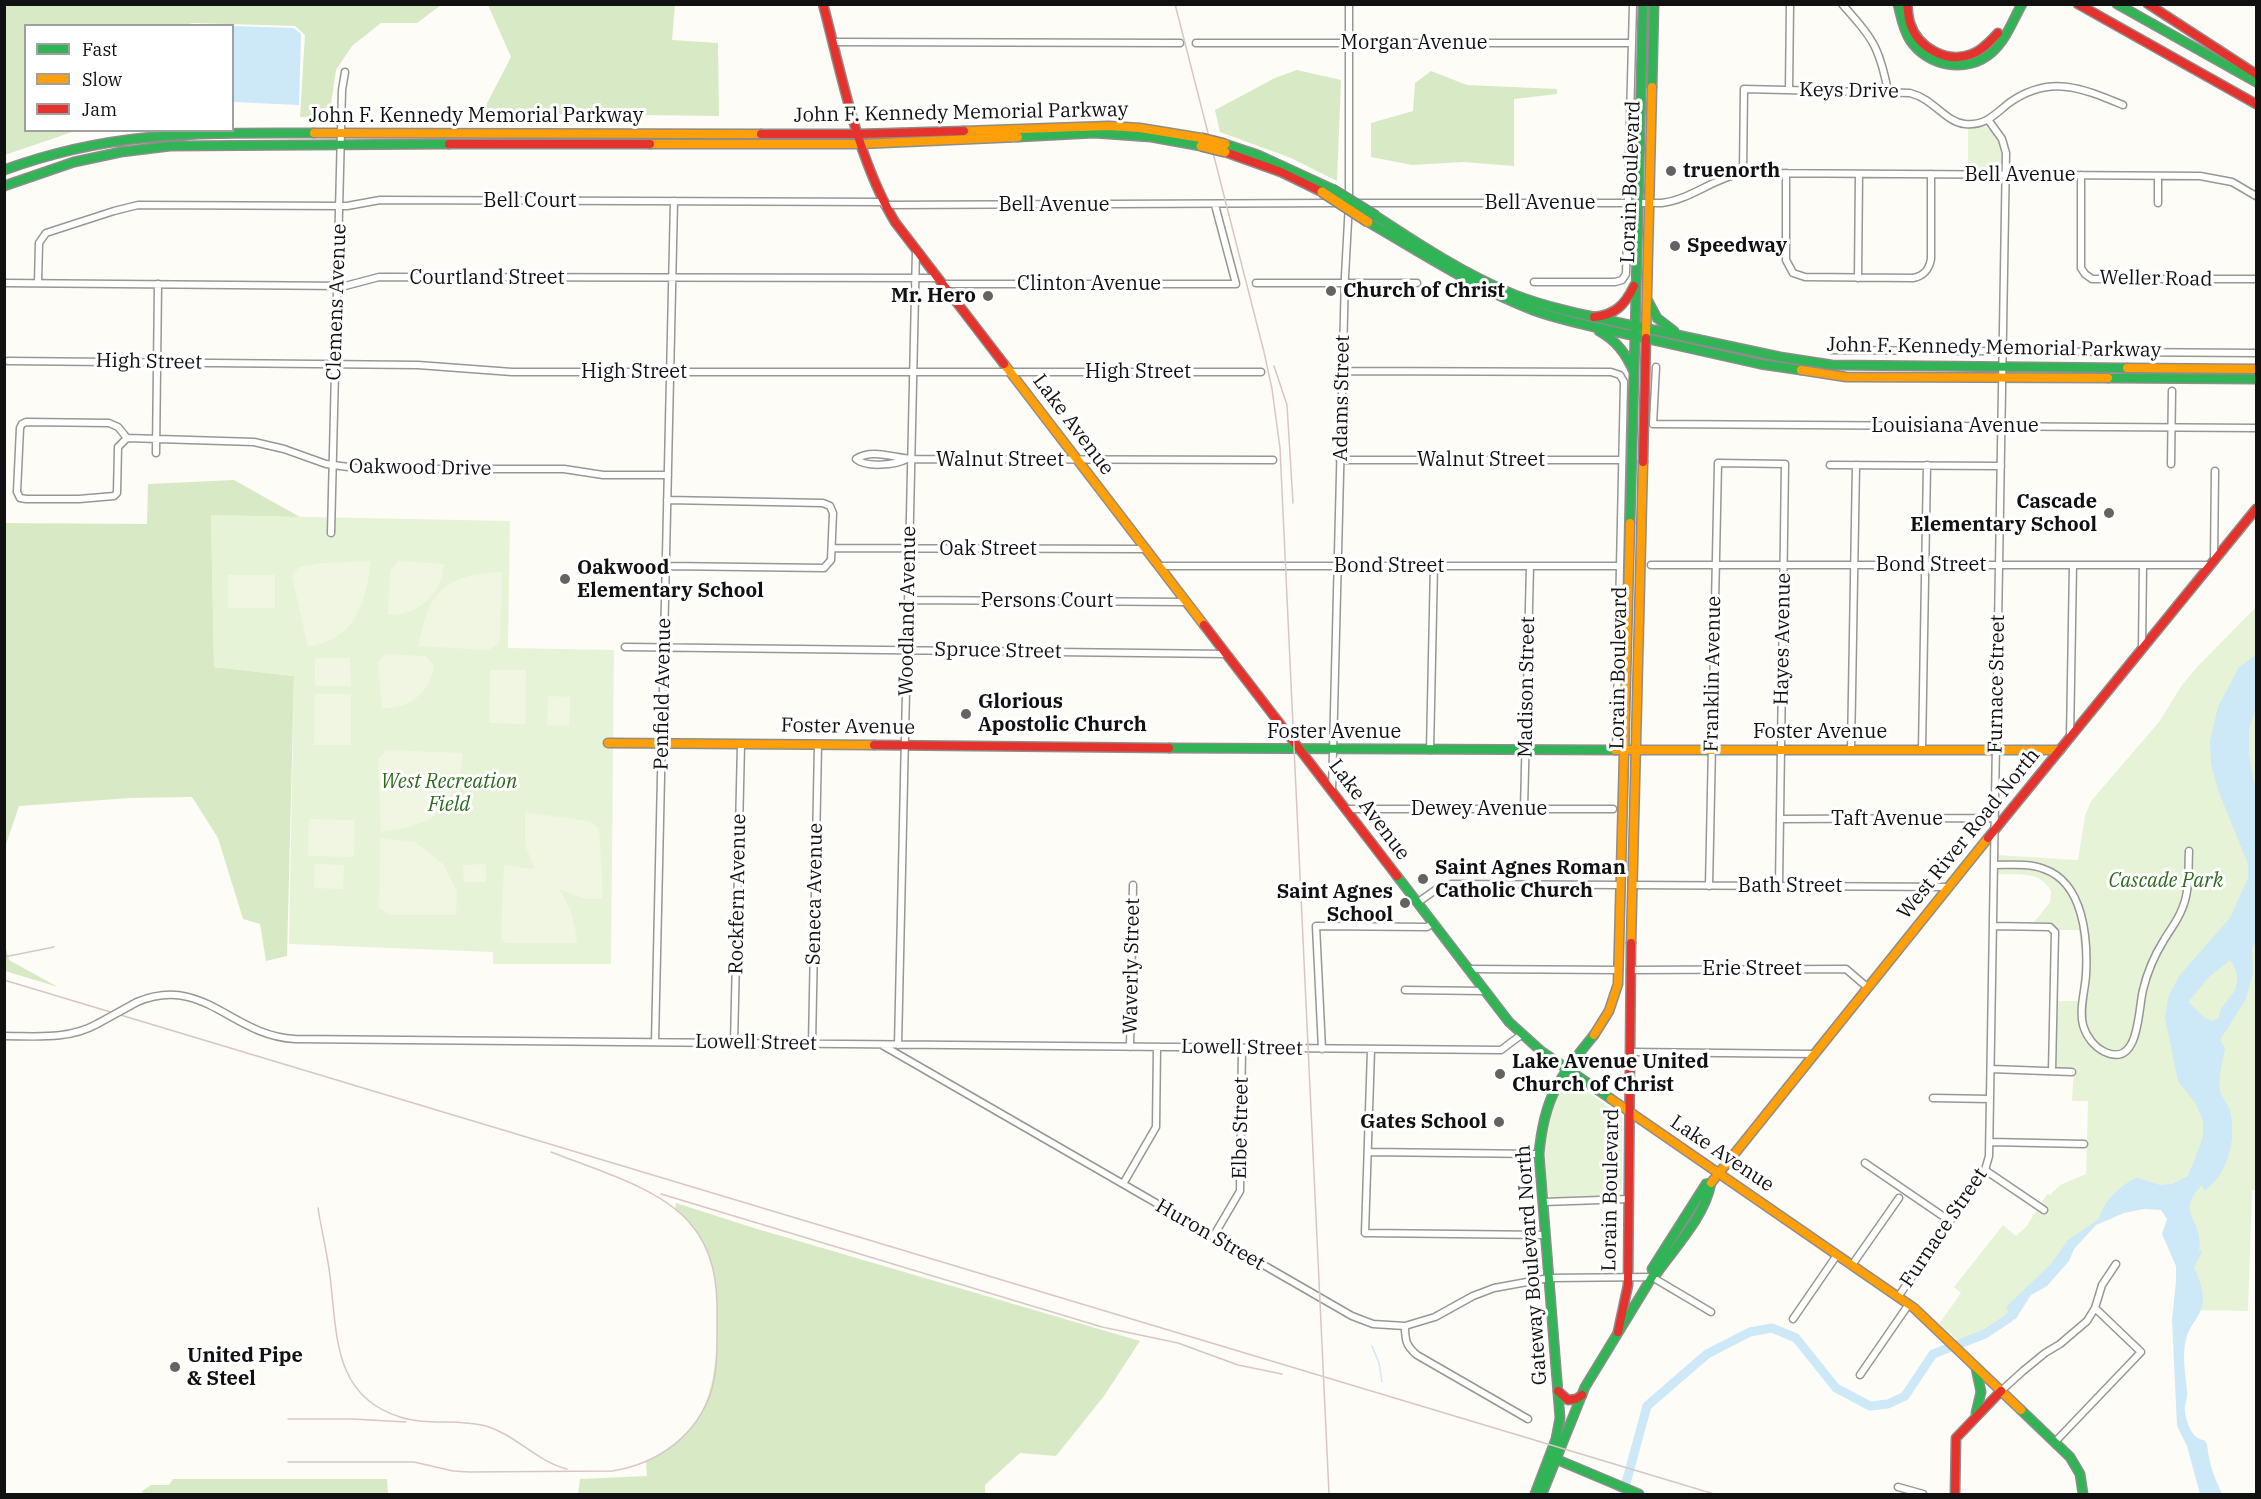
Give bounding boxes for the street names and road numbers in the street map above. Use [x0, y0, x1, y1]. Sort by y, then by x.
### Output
street label: Morgan Avenue [1340, 31, 1488, 55]
street label: Keys Drive [1799, 78, 1899, 104]
street label: John F. Kennedy Memorial Parkway [794, 98, 1128, 128]
street label: Lorain Boulevard [1616, 100, 1646, 264]
street label: John F. Kennedy Memorial Parkway [309, 104, 643, 128]
street label: Bell Avenue [1964, 163, 2076, 187]
street label: Bell Court [483, 189, 577, 213]
street label: Bell Avenue [1484, 191, 1596, 215]
street label: Bell Avenue [998, 193, 1110, 217]
street label: Clemens Avenue [322, 223, 352, 381]
street label: Courtland Street [409, 266, 565, 290]
street label: Weller Road [2099, 266, 2213, 292]
street label: Clinton Avenue [1017, 272, 1161, 296]
street label: John F. Kennedy Memorial Parkway [1827, 333, 2161, 363]
street label: Adams Street [1329, 335, 1355, 461]
street label: High Street [96, 349, 202, 375]
street label: High Street [581, 360, 687, 384]
street label: High Street [1085, 360, 1191, 384]
street label: Lake Avenue [1027, 370, 1119, 480]
street label: Louisiana Avenue [1871, 414, 2039, 438]
street label: Walnut Street [936, 448, 1064, 472]
street label: Walnut Street [1417, 448, 1545, 472]
street label: Oakwood Drive [349, 455, 491, 481]
street label: Woodland Avenue [895, 526, 921, 696]
street label: Oak Street [939, 537, 1037, 561]
street label: Bond Street [1876, 553, 1986, 577]
street label: Bond Street [1334, 554, 1444, 578]
street label: Hayes Avenue [1770, 573, 1796, 705]
street label: Lorain Boulevard [1606, 586, 1632, 750]
street label: Persons Court [981, 589, 1113, 613]
street label: Franklin Avenue [1700, 596, 1726, 752]
street label: Furnace Street [1984, 614, 2010, 754]
street label: Madison Street [1514, 616, 1540, 758]
street label: Penfield Avenue [650, 618, 676, 770]
street label: Spruce Street [934, 638, 1062, 664]
street label: Foster Avenue [781, 714, 915, 740]
street label: Foster Avenue [1267, 720, 1401, 744]
street label: Foster Avenue [1753, 720, 1887, 744]
street label: West River Road North [1893, 744, 2045, 924]
street label: Lake Avenue [1323, 755, 1415, 865]
street label: Dewey Avenue [1411, 797, 1547, 821]
street label: Taft Avenue [1831, 807, 1943, 831]
street label: Rockfern Avenue [725, 813, 751, 975]
street label: Seneca Avenue [802, 823, 828, 965]
street label: Bath Street [1738, 874, 1842, 898]
street label: Waverly Street [1119, 898, 1145, 1034]
street label: Erie Street [1702, 957, 1802, 981]
street label: Lowell Street [695, 1030, 817, 1056]
street label: Lowell Street [1181, 1035, 1303, 1061]
street label: Elbe Street [1228, 1077, 1254, 1179]
street label: Lorain Boulevard [1598, 1108, 1624, 1272]
street label: Lake Avenue [1666, 1111, 1778, 1197]
street label: Gateway Boulevard North [1512, 1144, 1552, 1386]
street label: Furnace Street [1895, 1164, 1993, 1292]
street label: Huron Street [1151, 1194, 1269, 1276]

